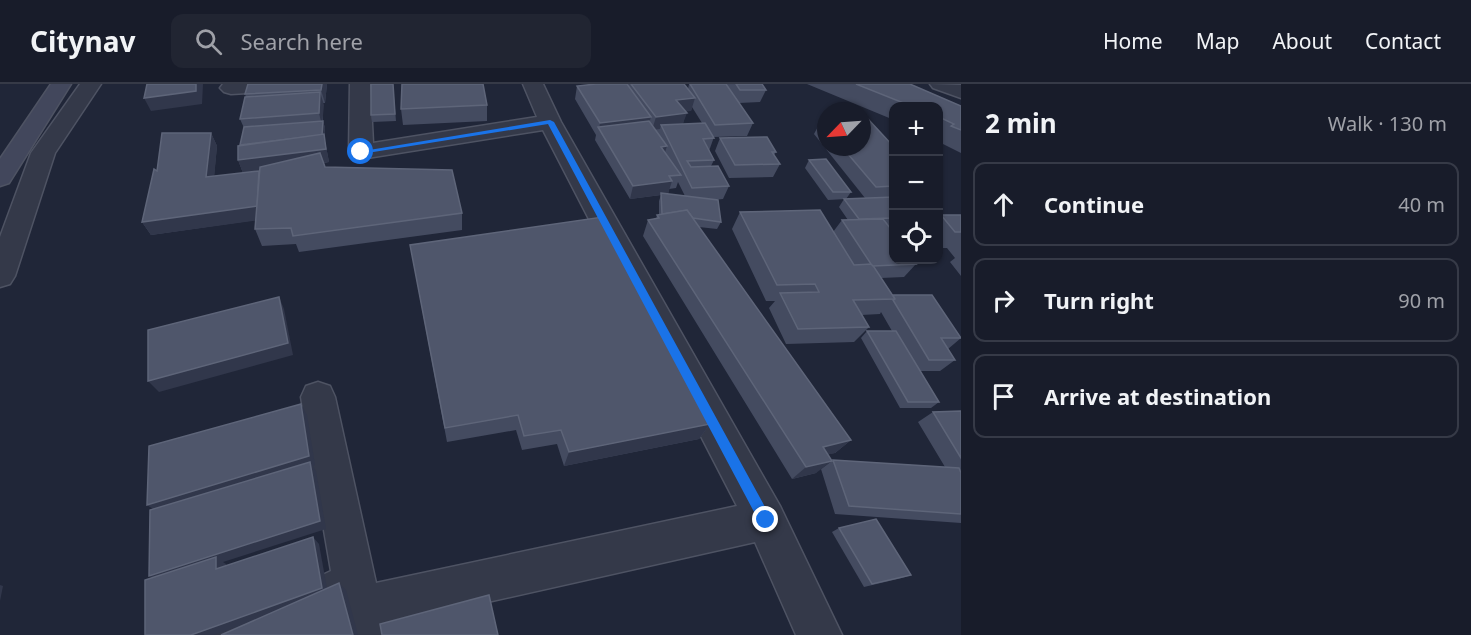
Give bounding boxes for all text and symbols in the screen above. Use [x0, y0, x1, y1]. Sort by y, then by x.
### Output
search box [171, 14, 591, 68]
text: Citynav [30, 22, 135, 60]
icon: search [192, 25, 225, 58]
text: Search here [240, 26, 363, 56]
text: Home [1103, 27, 1163, 55]
text: Map [1196, 27, 1239, 55]
text: About [1272, 27, 1332, 55]
text: Contact [1365, 27, 1441, 55]
north arrow [817, 102, 871, 156]
map controls [889, 102, 943, 264]
button: + [889, 102, 943, 156]
text: 2 min [985, 105, 1057, 141]
text: Walk · 130 m [1328, 110, 1447, 137]
route start [347, 138, 373, 164]
button: − [889, 156, 943, 210]
icon: ahead [987, 188, 1020, 221]
text: Continue [1044, 189, 1144, 219]
text: 40 m [1398, 191, 1445, 218]
button: locate [889, 210, 943, 264]
icon: right [987, 284, 1020, 317]
text: Turn right [1044, 285, 1154, 315]
text: 90 m [1398, 287, 1445, 314]
icon: arrive [987, 380, 1020, 413]
text: Arrive at destination [1044, 381, 1271, 411]
route end [752, 506, 778, 532]

